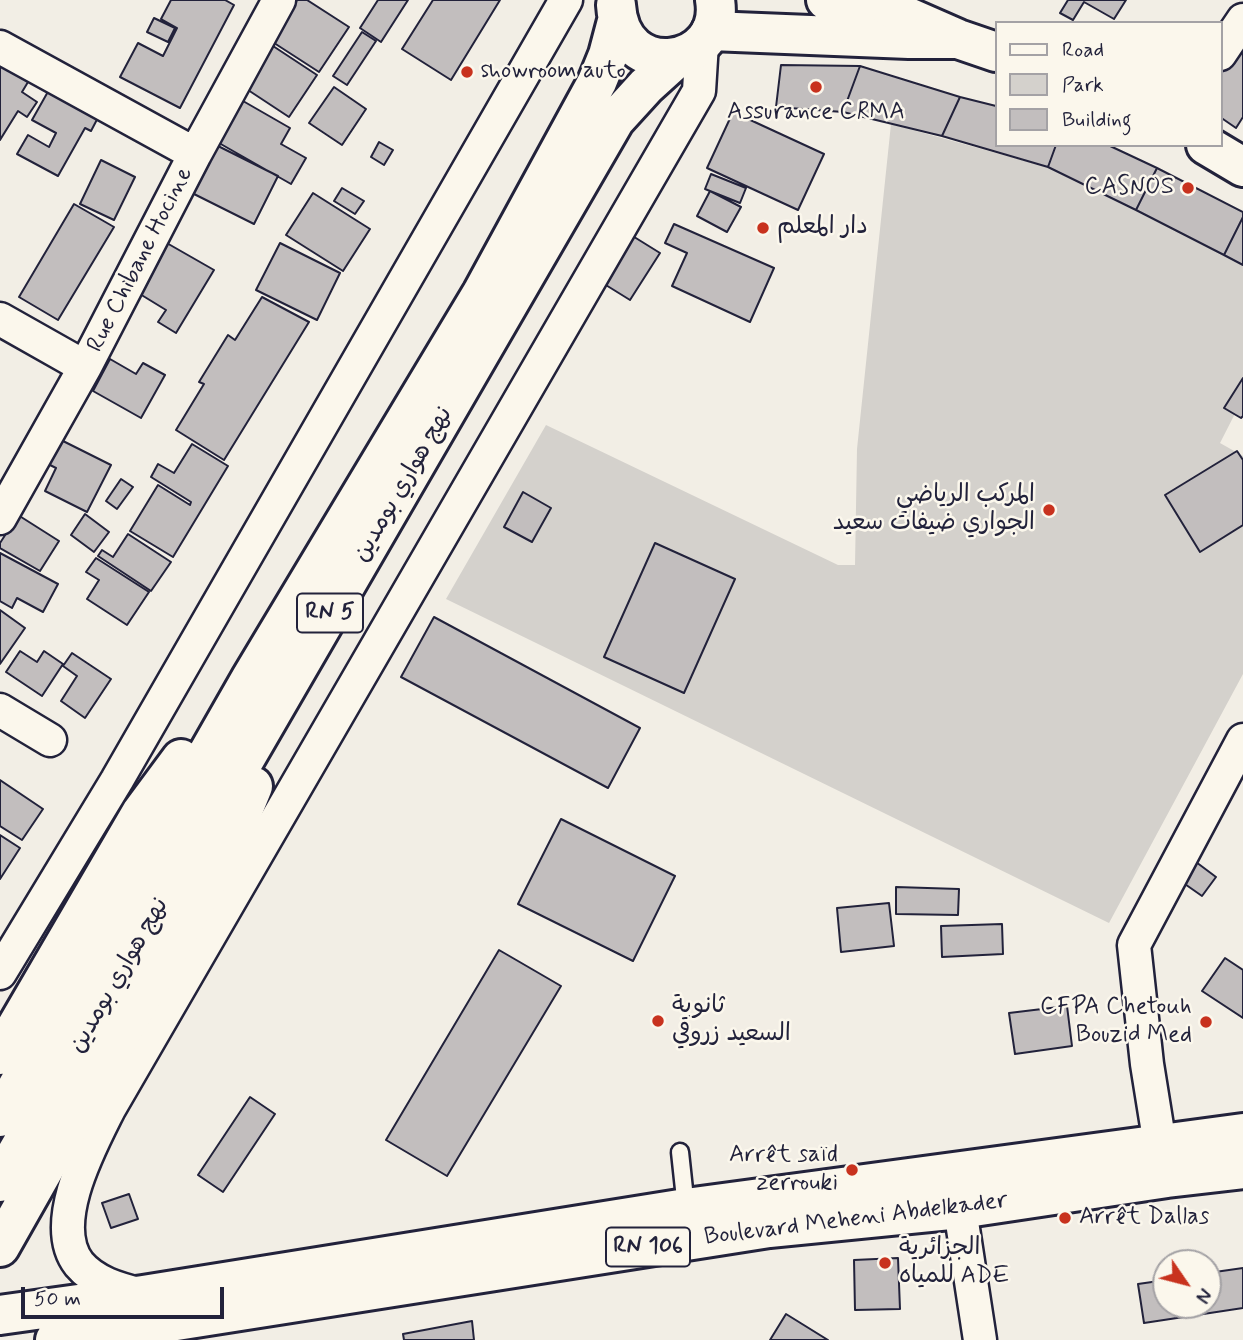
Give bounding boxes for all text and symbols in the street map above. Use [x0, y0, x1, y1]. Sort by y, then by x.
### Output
legend [995, 21, 1222, 147]
text: Road [1062, 36, 1104, 64]
place label: showroom auto [481, 58, 626, 86]
marker: showroom auto [459, 64, 475, 80]
text: Park [1062, 71, 1104, 99]
marker: Assurance CRMA [808, 79, 824, 95]
place label: Assurance CRMA [727, 99, 905, 127]
text: Building [1062, 106, 1132, 134]
street label: Rue Chibane Hocine [82, 162, 200, 358]
place label: CASNOS [1085, 174, 1174, 202]
marker: CASNOS [1180, 180, 1196, 196]
place label: دار المعلم [777, 214, 868, 242]
marker: دار المعلم [755, 220, 771, 236]
street label: نهج هواري بومدين [348, 402, 460, 568]
place label: المركب الرياضي الجواري ضيفات سعيد [833, 482, 1035, 538]
marker: المركب الرياضي الجواري ضيفات سعيد [1041, 502, 1057, 518]
road number: RN 5 [297, 594, 363, 632]
street label: نهج هواري بومدين [64, 893, 176, 1059]
place label: ثانوية السعيد زروقي [672, 993, 791, 1049]
place label: CFPA Chetouh Bouzid Med [1040, 994, 1192, 1050]
marker: ثانوية السعيد زروقي [650, 1013, 666, 1029]
marker: CFPA Chetouh Bouzid Med [1198, 1014, 1214, 1030]
place label: Arrêt saïd zerrouki [729, 1142, 838, 1198]
marker: Arrêt saïd zerrouki [844, 1162, 860, 1178]
street label: Boulevard Meheni Abdelkader [703, 1187, 1009, 1253]
place label: Arrêt Dallas [1079, 1204, 1209, 1232]
marker: Arrêt Dallas [1057, 1210, 1073, 1226]
road number: RN 106 [606, 1228, 690, 1266]
place label: الجزائرية للمياه ADE [899, 1235, 1009, 1291]
north arrow [1152, 1249, 1222, 1319]
marker: الجزائرية للمياه ADE [877, 1255, 893, 1271]
scale bar [24, 1274, 228, 1318]
text: N [1189, 1283, 1217, 1308]
text: 50 m [34, 1285, 81, 1313]

